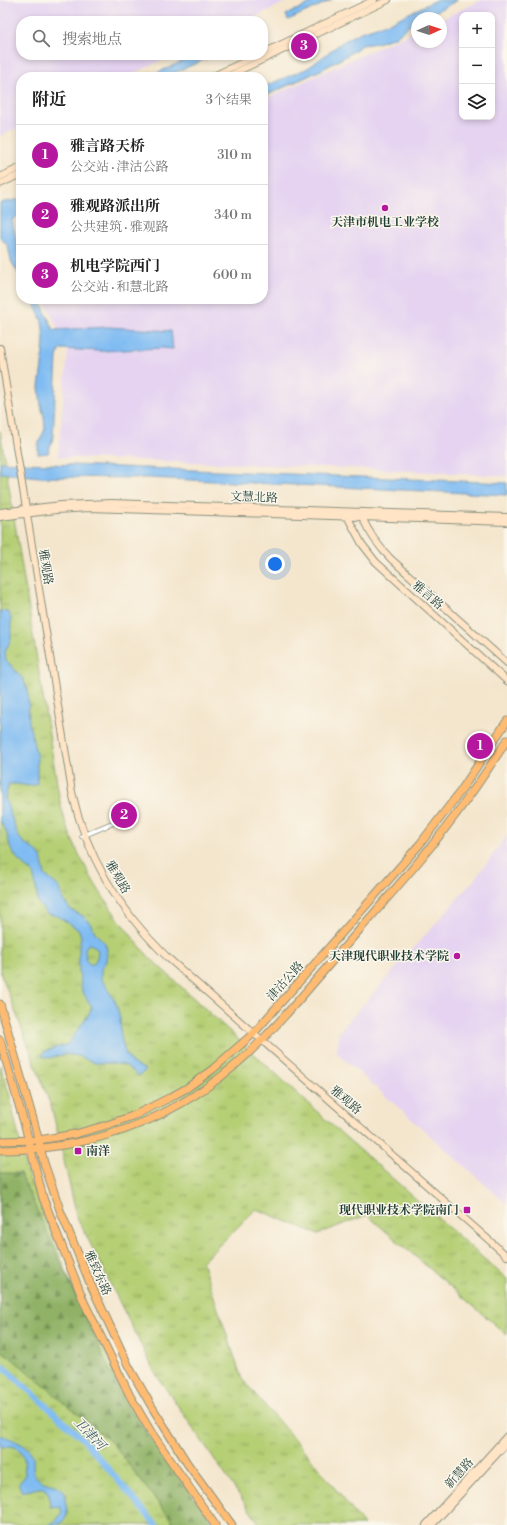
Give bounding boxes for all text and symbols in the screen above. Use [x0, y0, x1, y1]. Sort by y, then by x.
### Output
north arrow [411, 12, 447, 48]
map controls [459, 12, 495, 120]
button: + [459, 12, 495, 48]
search box [16, 16, 268, 60]
icon: search [30, 27, 52, 49]
text: 搜索地点 [62, 30, 122, 49]
pin: 3 [291, 31, 317, 61]
button: − [459, 48, 495, 84]
button: layers [459, 84, 495, 120]
text: 附近 [32, 89, 66, 111]
text: 3个结果 [206, 92, 252, 108]
text: 雅言路天桥 [70, 137, 145, 156]
text: 1 [42, 147, 48, 163]
text: 310 m [217, 147, 252, 163]
text: 公交站 · 津沽公路 [70, 159, 169, 175]
text: 雅观路派出所 [70, 197, 160, 216]
marker: 天津市机电工业学校 [380, 203, 390, 213]
text: 2 [41, 207, 49, 223]
text: 340 m [214, 207, 252, 223]
place label: 天津市机电工业学校 [331, 215, 439, 230]
text: 公共建筑 · 雅观路 [70, 219, 169, 235]
text: 机电学院西门 [70, 257, 160, 276]
text: 3 [41, 267, 49, 283]
text: 600 m [213, 267, 252, 283]
text: 公交站 · 和慧北路 [70, 279, 169, 295]
street label: 文慧北路 [230, 489, 278, 506]
street label: 雅观路 [35, 548, 56, 586]
your location [265, 554, 285, 574]
street label: 雅言路 [409, 578, 446, 613]
pin: 1 [467, 731, 493, 761]
pin: 2 [111, 800, 137, 830]
street label: 雅观路 [102, 858, 133, 897]
place label: 天津现代职业技术学院 [329, 949, 449, 964]
marker: 天津现代职业技术学院 [452, 951, 462, 961]
street label: 津沽公路 [264, 958, 307, 1004]
street label: 雅观路 [327, 1083, 364, 1118]
place label: 南洋 [86, 1144, 110, 1159]
marker: 南洋 [73, 1146, 83, 1156]
place label: 现代职业技术学院南门 [339, 1203, 459, 1218]
marker: 现代职业技术学院南门 [462, 1205, 472, 1215]
street label: 雅致东路 [81, 1248, 114, 1298]
water label: 卫津河 [70, 1414, 110, 1455]
street label: 新慧路 [442, 1455, 477, 1492]

